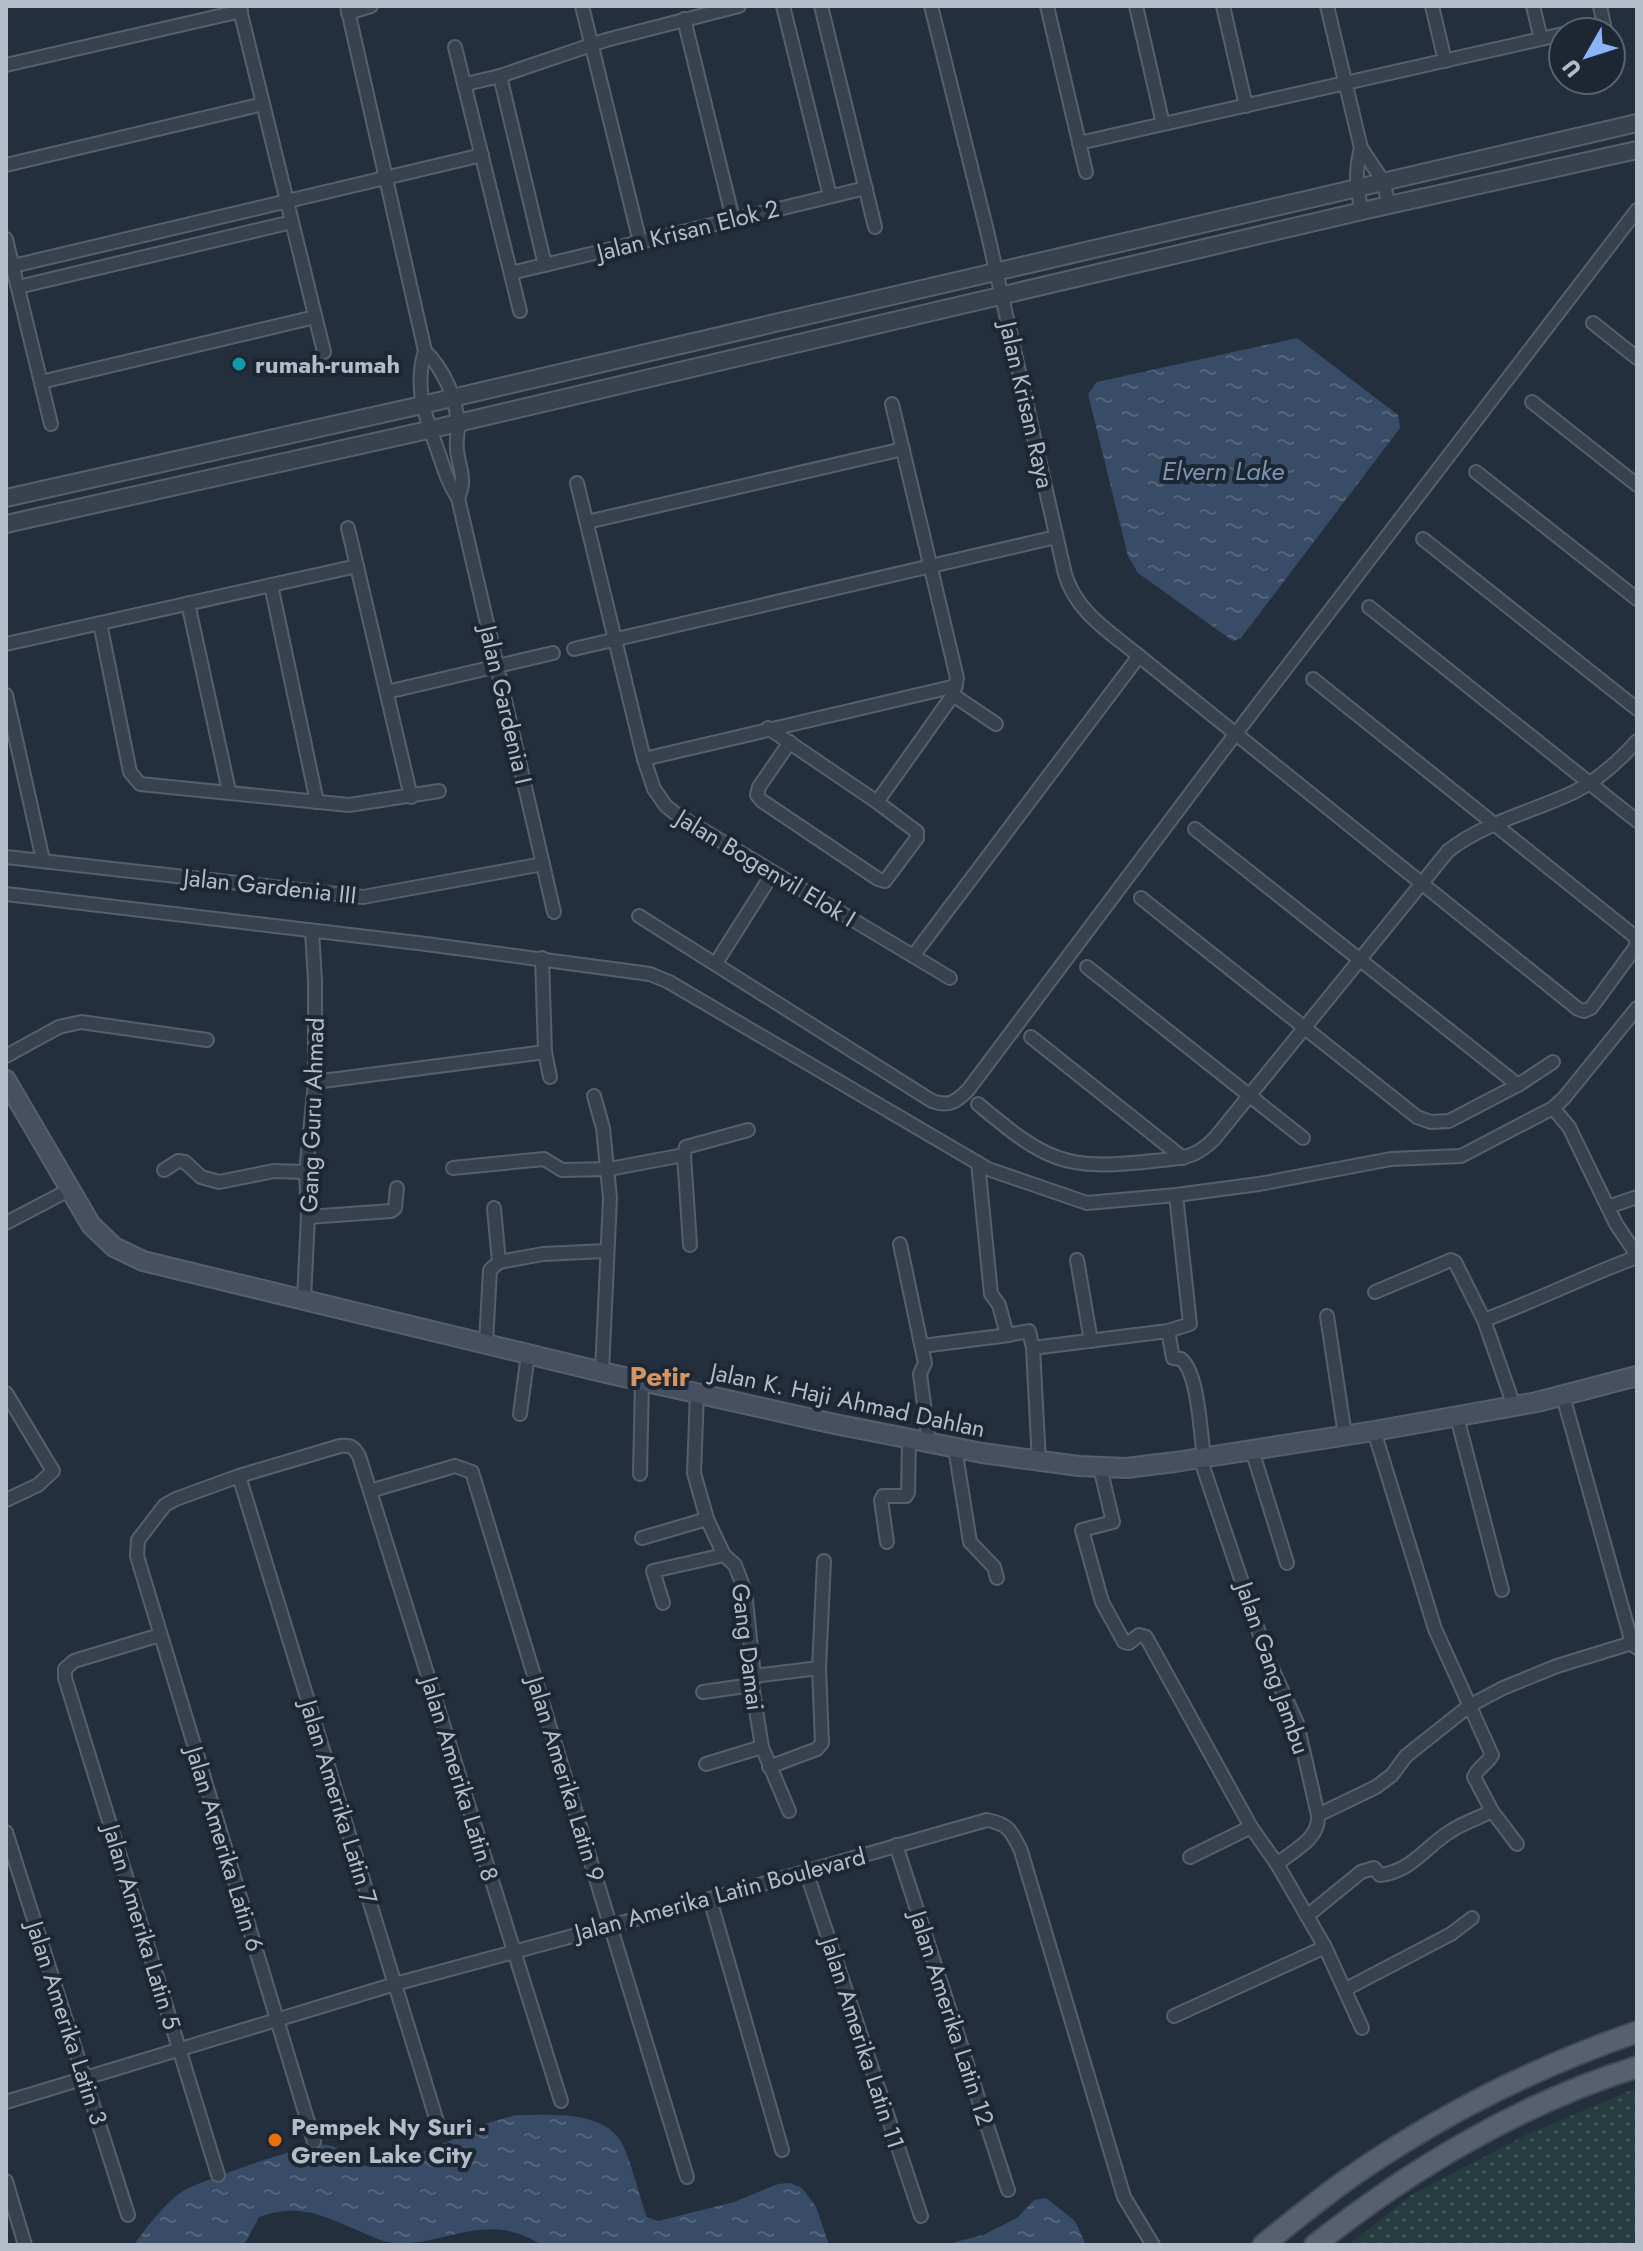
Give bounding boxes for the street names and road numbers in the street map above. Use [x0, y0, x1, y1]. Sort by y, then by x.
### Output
street label: Jalan Krisan Elok 2 [590, 190, 783, 270]
street label: Jalan Krisan Raya [990, 315, 1063, 492]
street label: Jalan Gardenia I [470, 619, 541, 788]
street label: Jalan Bogenvil Elok I [667, 799, 863, 936]
street label: Jalan Gardenia III [179, 859, 358, 912]
street label: Gang Guru Ahmad [291, 1017, 333, 1213]
street label: Jalan K. Haji Ahmad Dahlan [704, 1353, 989, 1446]
street label: Jalan Gang Jambu [1226, 1574, 1319, 1759]
street label: Gang Damai [723, 1581, 773, 1713]
street label: Jalan Amerika Latin 9 [517, 1669, 614, 1886]
street label: Jalan Amerika Latin 8 [411, 1670, 508, 1886]
street label: Jalan Amerika Latin 7 [290, 1693, 387, 1909]
street label: Jalan Amerika Latin 6 [176, 1739, 273, 1956]
street label: Jalan Amerika Latin 5 [93, 1817, 190, 2034]
street label: Jalan Amerika Latin Boulevard [568, 1838, 869, 1950]
street label: Jalan Amerika Latin 12 [900, 1903, 1003, 2130]
street label: Jalan Amerika Latin 3 [17, 1914, 116, 2129]
street label: Jalan Amerika Latin 11 [811, 1930, 914, 2153]

